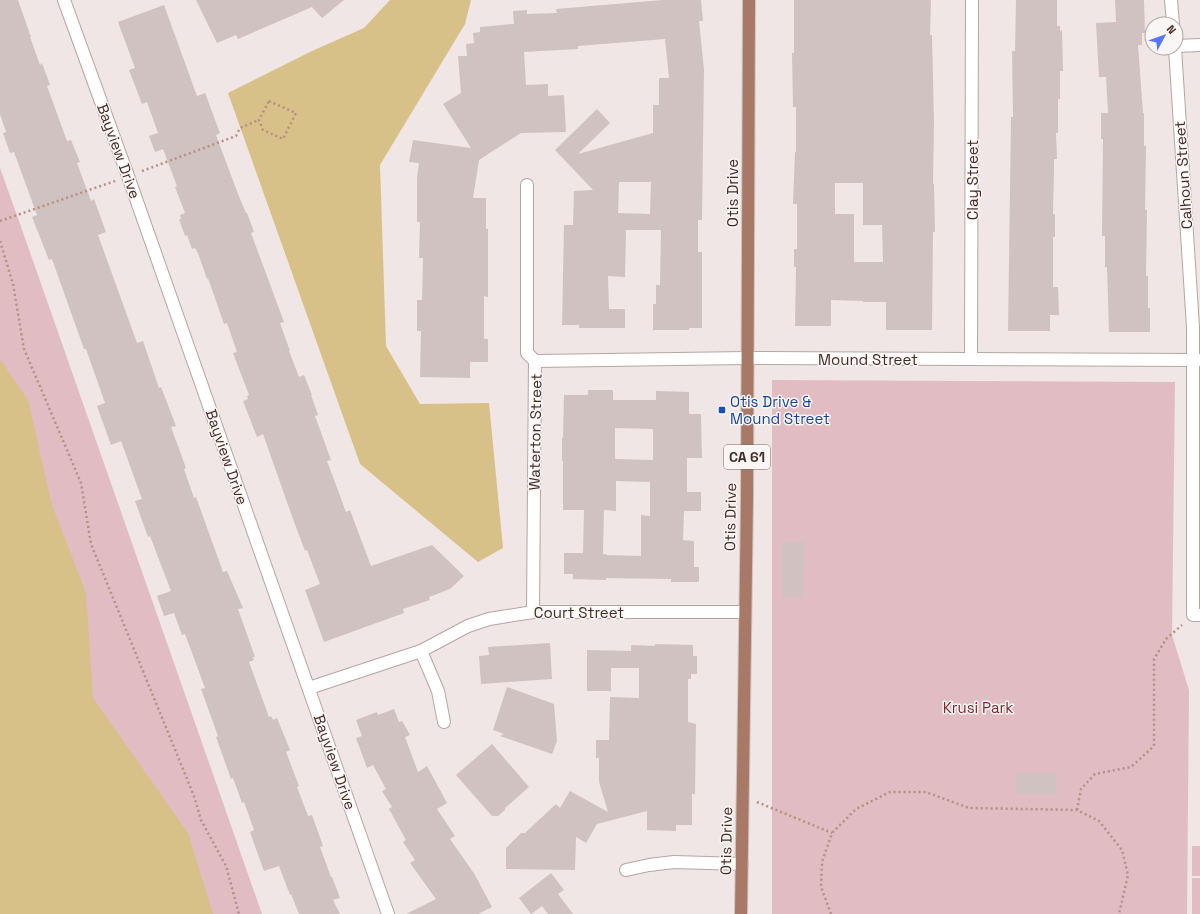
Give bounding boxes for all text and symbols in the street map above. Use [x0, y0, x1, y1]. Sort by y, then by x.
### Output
north arrow [1144, 16, 1184, 56]
text: N [1164, 22, 1179, 37]
street label: Bayview Drive [93, 101, 145, 201]
street label: Calhoun Street [1170, 120, 1196, 230]
street label: Clay Street [963, 140, 982, 220]
street label: Otis Drive [723, 159, 742, 227]
street label: Mound Street [818, 350, 918, 369]
street label: Waterton Street [524, 373, 546, 491]
place label: Otis Drive & Mound Street [730, 392, 830, 428]
marker: Otis Drive & Mound Street [717, 405, 727, 415]
street label: Bayview Drive [202, 407, 252, 507]
road number: CA 61 [724, 445, 770, 469]
street label: Otis Drive [720, 483, 740, 551]
street label: Court Street [534, 603, 624, 622]
park label: Krusi Park [943, 698, 1013, 717]
street label: Bayview Drive [310, 712, 360, 812]
street label: Otis Drive [716, 807, 736, 875]

